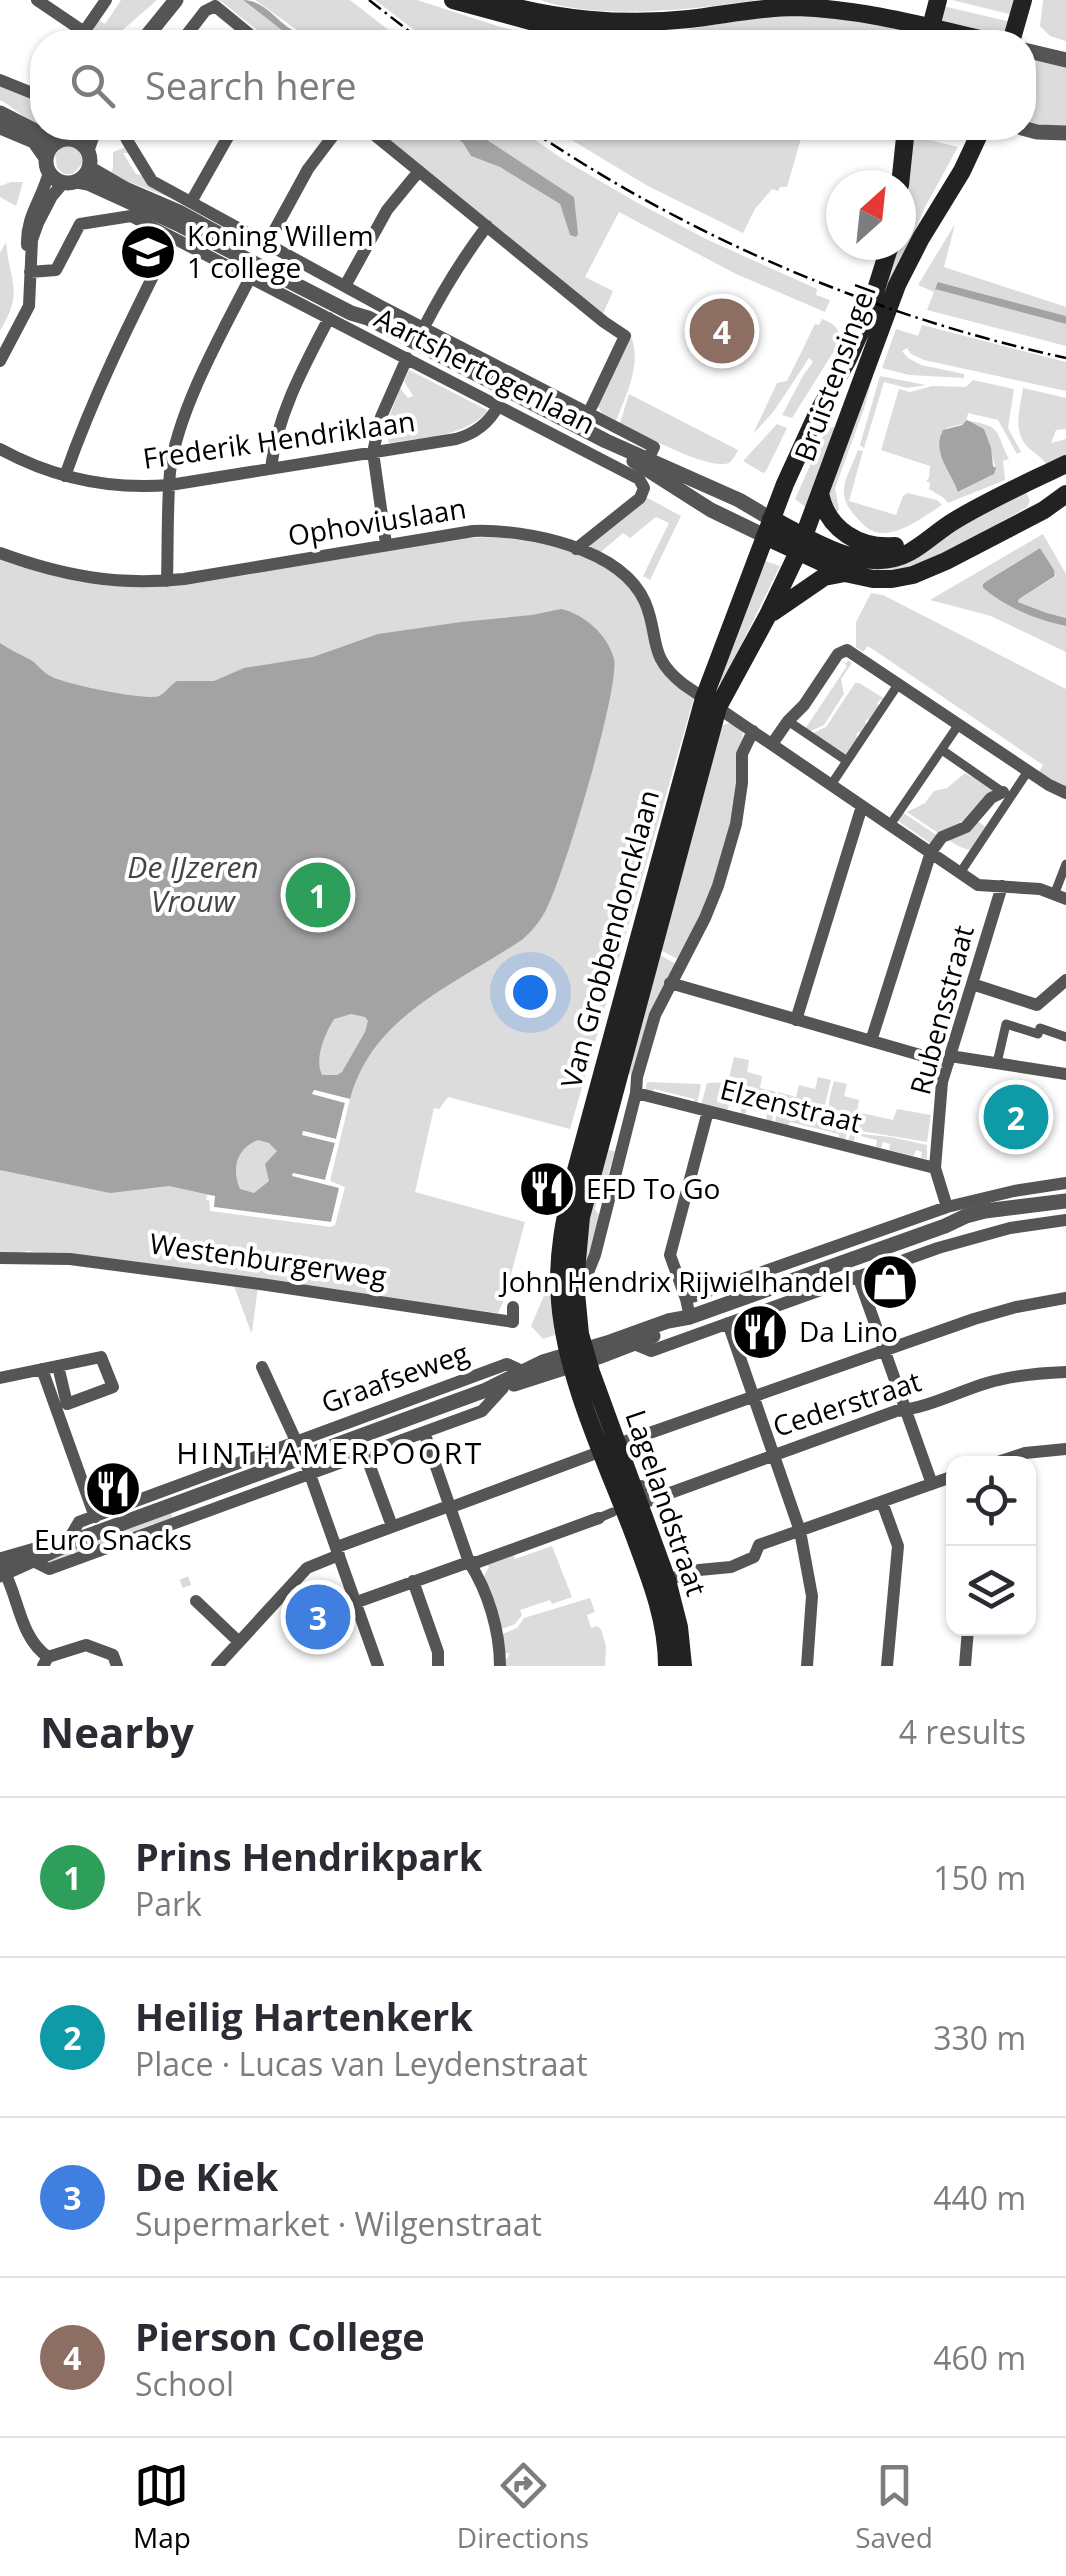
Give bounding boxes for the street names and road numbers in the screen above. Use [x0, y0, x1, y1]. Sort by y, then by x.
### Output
street label: Bruistensingel [784, 279, 884, 466]
street label: Aartshertogenlaan [369, 298, 602, 442]
street label: Frederik Hendriklaan [140, 401, 417, 477]
street label: Ophoviuslaan [285, 488, 469, 554]
street label: Van Grobbendoncklaan [551, 785, 667, 1092]
street label: Rubensstraat [900, 921, 982, 1099]
street label: Elzenstraat [717, 1069, 866, 1141]
street label: Westenburgerweg [147, 1224, 389, 1294]
street label: Graafseweg [316, 1333, 474, 1421]
street label: Cederstraat [768, 1361, 926, 1445]
street label: Lagelandstraat [617, 1405, 716, 1601]

